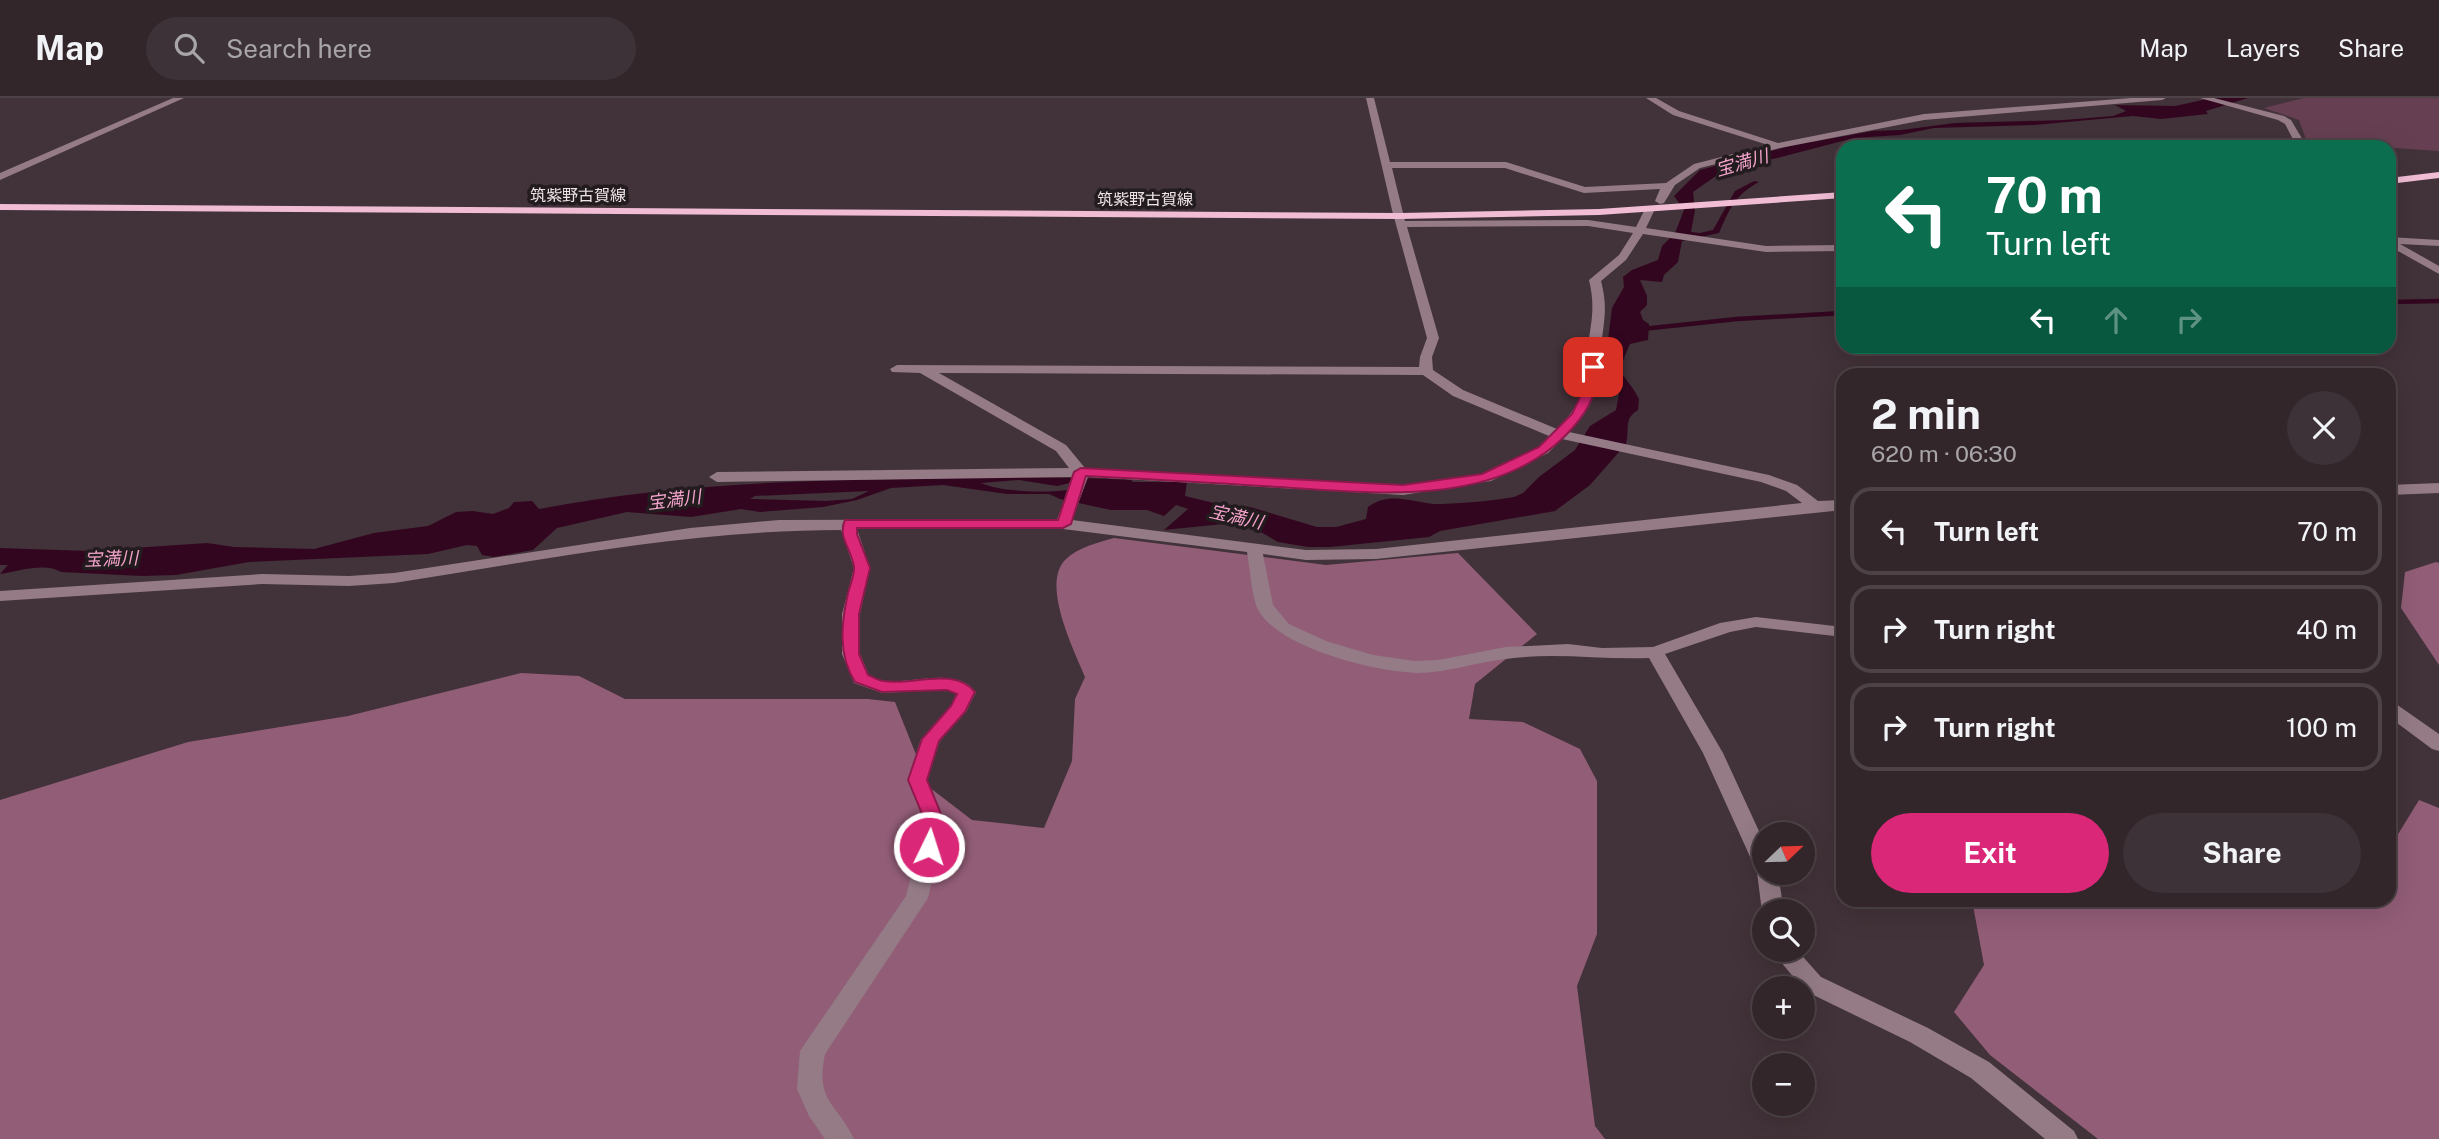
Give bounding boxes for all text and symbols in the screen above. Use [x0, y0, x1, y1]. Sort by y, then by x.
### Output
search box [146, 17, 636, 80]
text: Map [35, 29, 104, 67]
icon: search [170, 29, 208, 67]
text: Search here [226, 33, 372, 64]
text: Map [2139, 34, 2188, 62]
text: Layers [2226, 34, 2300, 62]
text: Share [2338, 34, 2404, 62]
water label: 宝満川 [1713, 144, 1773, 180]
text: 70 m [1986, 166, 2103, 224]
icon: left [1871, 168, 1962, 259]
street label: 筑紫野古賀線 [530, 186, 626, 205]
street label: 筑紫野古賀線 [1097, 190, 1193, 209]
text: Turn left [1986, 225, 2111, 262]
icon: left [2024, 301, 2062, 339]
icon: ahead [2097, 301, 2135, 339]
icon: right [2170, 301, 2208, 339]
pin [1563, 337, 1623, 397]
icon: arrive [1574, 348, 1612, 386]
text: 2 min [1871, 389, 1981, 438]
button: close [2287, 391, 2361, 465]
text: 620 m · 06:30 [1871, 440, 2017, 467]
water label: 宝満川 [646, 486, 704, 513]
water label: 宝満川 [1207, 500, 1267, 533]
icon: left [1875, 512, 1913, 550]
text: Turn left [1934, 516, 2039, 547]
text: 70 m [2297, 516, 2357, 547]
water label: 宝満川 [84, 547, 140, 570]
icon: right [1875, 610, 1913, 648]
text: Turn right [1934, 614, 2056, 645]
text: 40 m [2296, 614, 2357, 645]
icon: right [1875, 708, 1913, 746]
text: Turn right [1934, 712, 2056, 743]
text: 100 m [2286, 712, 2357, 743]
position arrow [892, 810, 966, 884]
button: Exit [1871, 813, 2109, 893]
button: Share [2123, 813, 2361, 893]
north arrow [1752, 822, 1815, 886]
map controls [1752, 822, 1815, 1116]
button: search [1752, 899, 1815, 962]
button: + [1752, 976, 1815, 1039]
button: − [1752, 1053, 1815, 1116]

